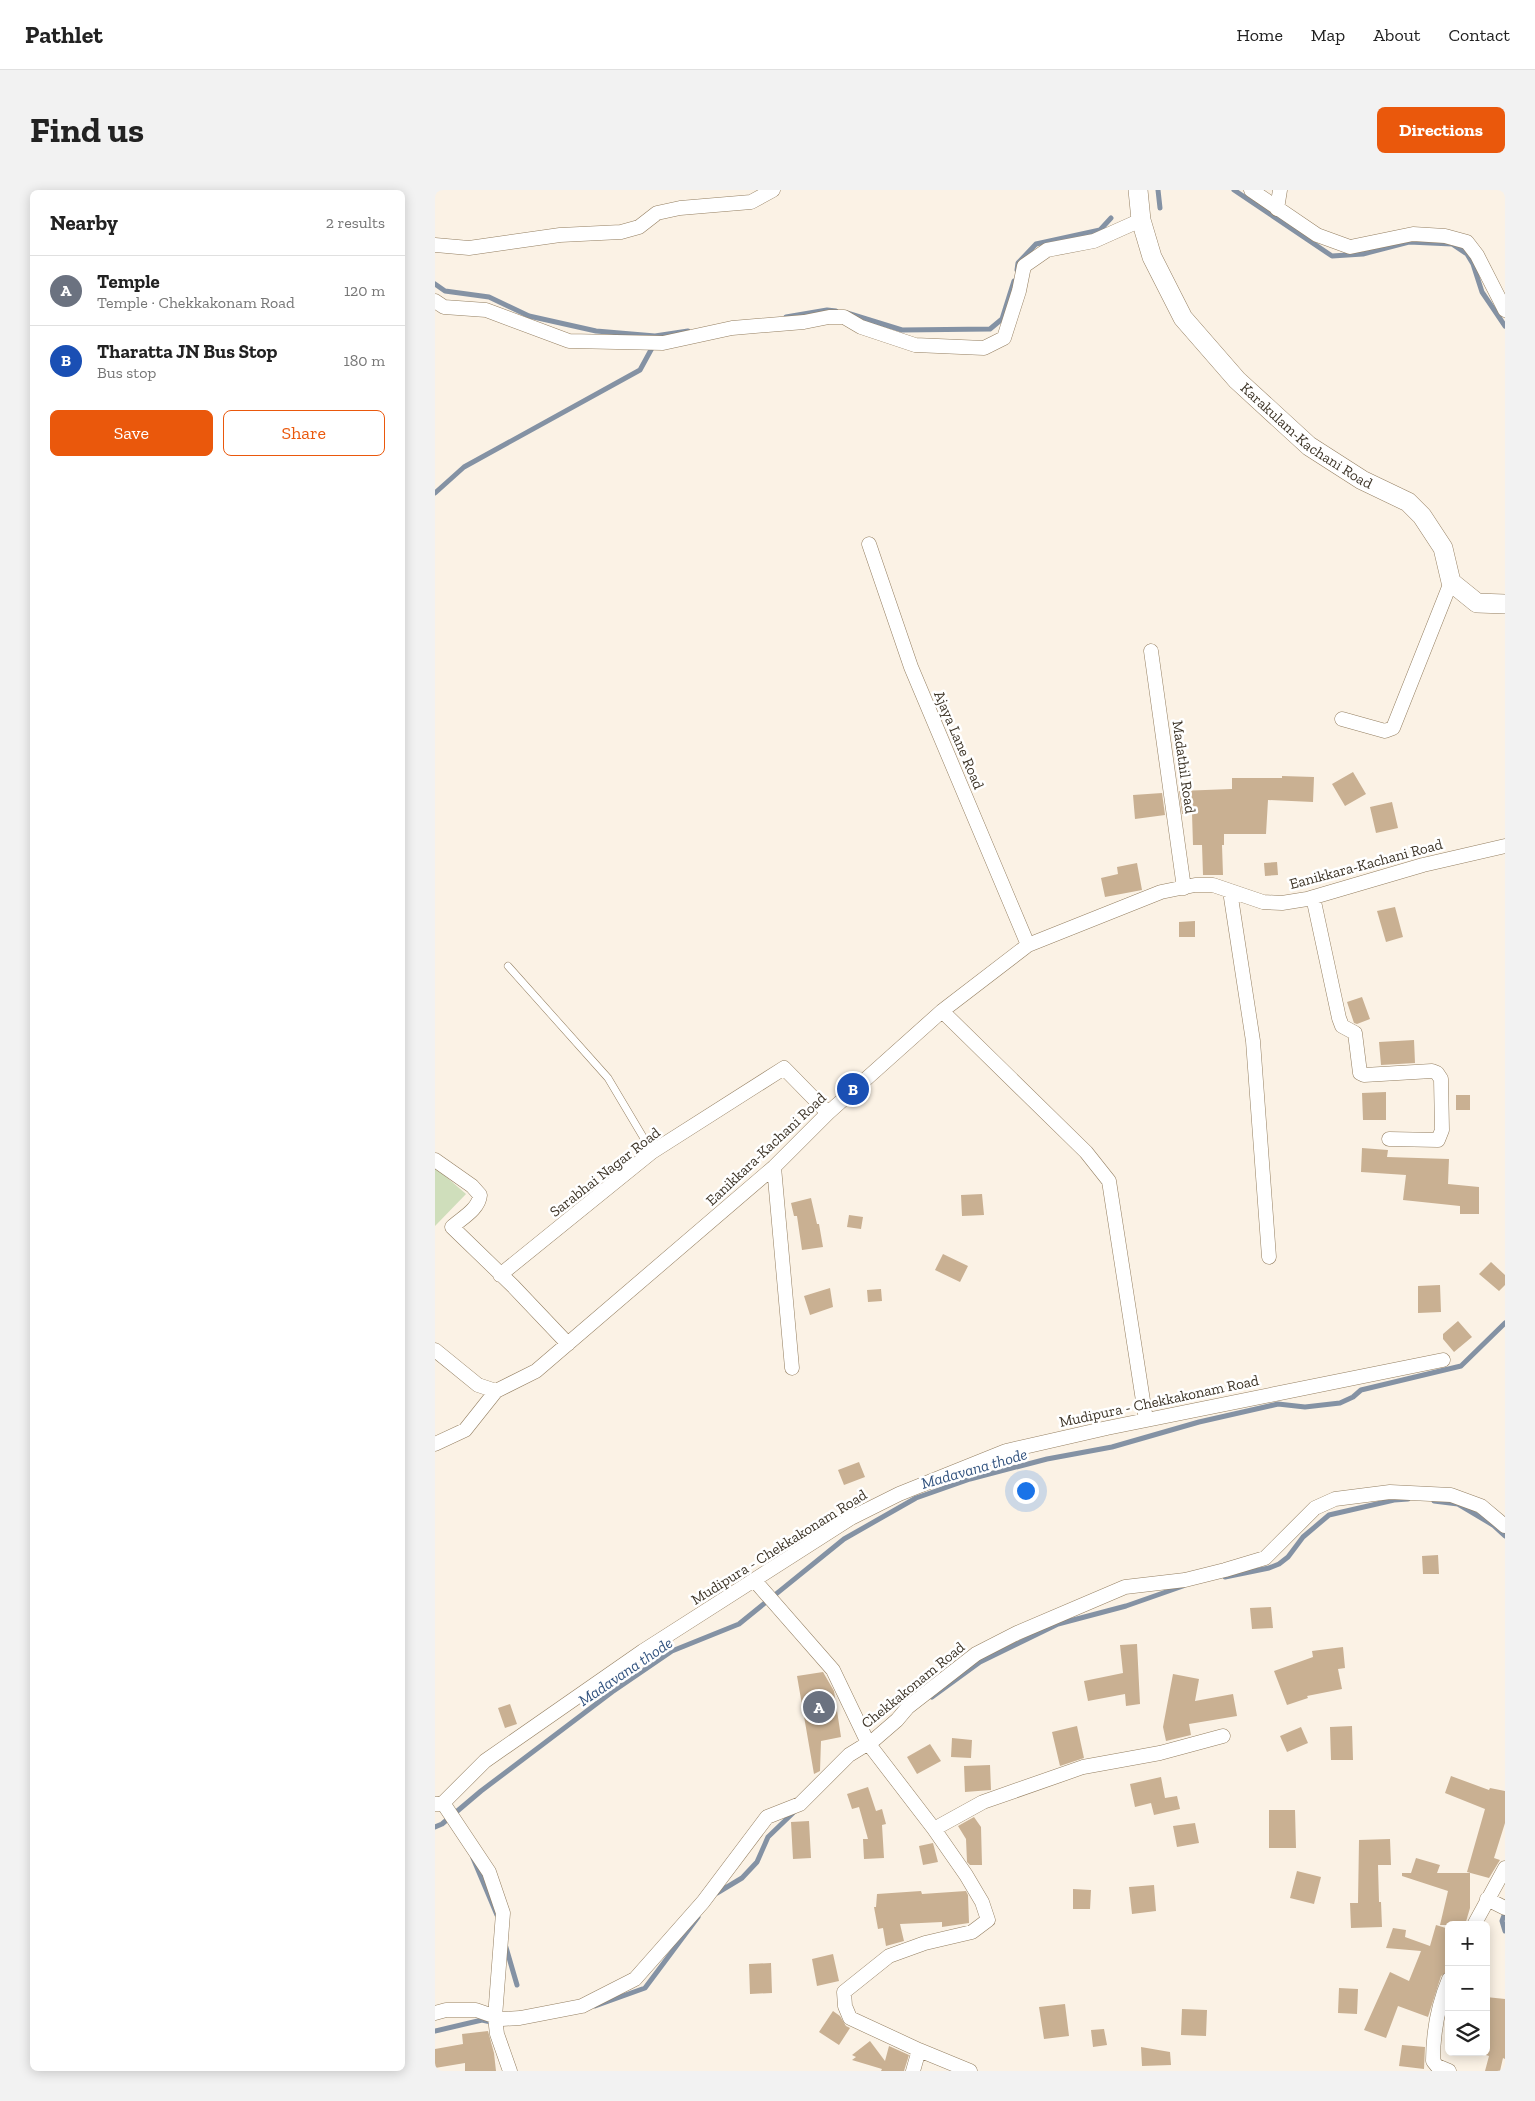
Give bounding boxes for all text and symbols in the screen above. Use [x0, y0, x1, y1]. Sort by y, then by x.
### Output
text: Pathlet [25, 20, 103, 49]
text: Home [1236, 24, 1283, 46]
text: Map [1311, 24, 1345, 46]
text: About [1373, 24, 1420, 46]
text: Contact [1448, 24, 1510, 46]
button: Directions [1377, 107, 1505, 153]
text: Find us [30, 109, 144, 151]
text: Nearby [50, 210, 118, 235]
text: 2 results [326, 213, 385, 232]
text: Temple [97, 270, 160, 293]
text: A [61, 281, 72, 300]
text: 120 m [344, 281, 385, 300]
text: Temple · Chekkakonam Road [97, 293, 295, 312]
text: Tharatta JN Bus Stop [97, 340, 277, 363]
text: B [61, 351, 71, 370]
text: 180 m [344, 351, 385, 370]
text: Bus stop [97, 363, 156, 382]
street label: Karakulam-Kachani Road [1237, 379, 1376, 493]
button: Save [50, 410, 213, 456]
button: Share [223, 410, 385, 456]
street label: Ajaya Lane Road [930, 688, 988, 793]
street label: Madathil Road [1169, 719, 1200, 815]
street label: Eanikkara-Kachani Road [1287, 835, 1445, 893]
pin: B [837, 1070, 869, 1108]
street label: Eanikkara-Kachani Road [702, 1088, 830, 1209]
street label: Sarabhai Nagar Road [546, 1123, 664, 1221]
street label: Mudipura - Chekkakonam Road [1058, 1371, 1261, 1431]
water label: Madavana thode [919, 1444, 1029, 1493]
your location [1013, 1478, 1039, 1504]
street label: Mudipura - Chekkakonam Road [688, 1485, 871, 1609]
water label: Madavana thode [575, 1633, 676, 1710]
street label: Chekkakonam Road [858, 1637, 969, 1732]
pin: A [803, 1688, 835, 1726]
map controls [1445, 1921, 1490, 2056]
button: + [1445, 1921, 1490, 1966]
button: − [1445, 1966, 1490, 2011]
button: layers [1445, 2011, 1490, 2056]

